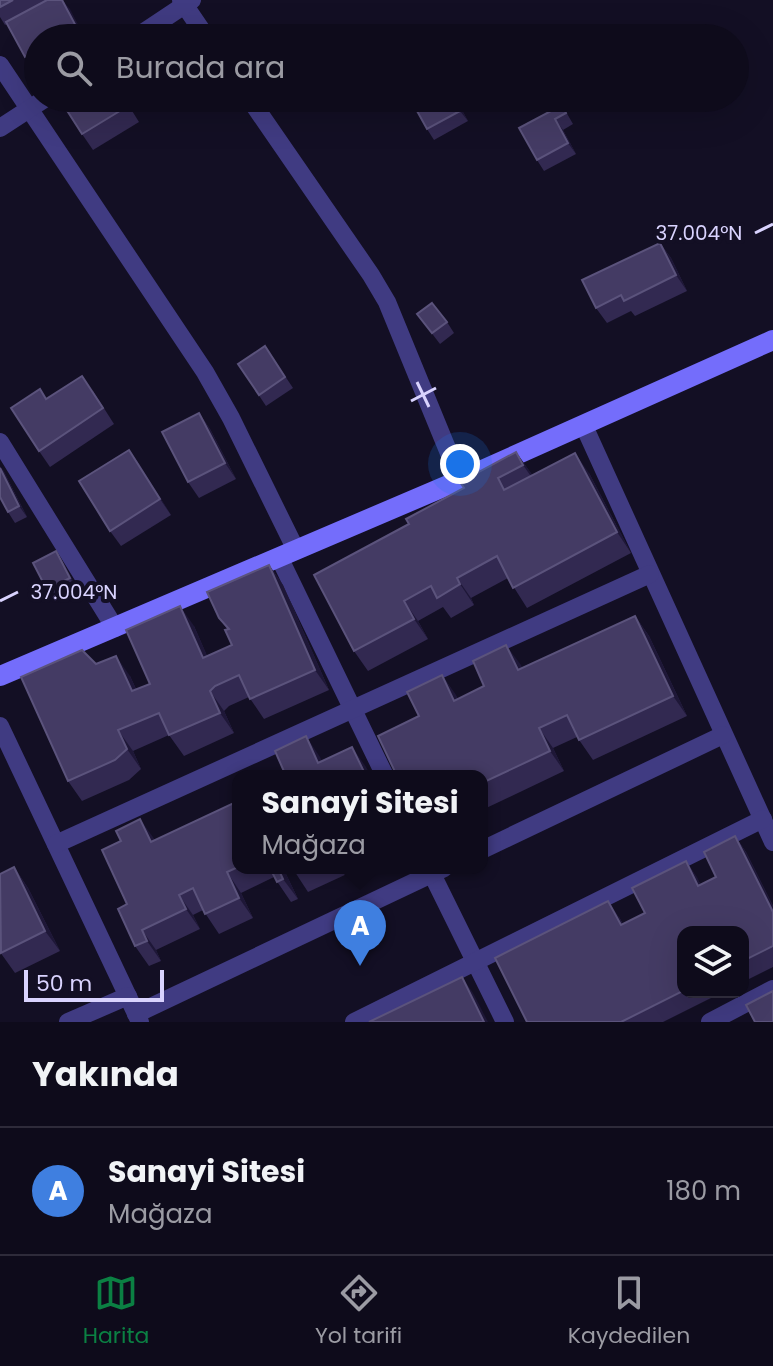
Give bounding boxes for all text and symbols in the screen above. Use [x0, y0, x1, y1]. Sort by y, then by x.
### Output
search box [24, 24, 749, 112]
icon: search [52, 46, 96, 90]
text: Burada ara [116, 46, 285, 89]
text: 37.004°N [656, 219, 742, 247]
your location [440, 444, 480, 484]
text: 37.004°N [31, 578, 117, 606]
popup [232, 770, 488, 874]
text: Sanayi Sitesi [261, 781, 459, 824]
text: Mağaza [261, 827, 366, 863]
pin: A [334, 900, 386, 966]
map controls [677, 926, 749, 998]
button: layers [677, 926, 749, 998]
scale bar [24, 966, 164, 1002]
text: 50 m [36, 968, 92, 999]
text: Yakında [32, 1050, 179, 1098]
text: Sanayi Sitesi [108, 1150, 305, 1193]
text: A [48, 1173, 68, 1209]
text: 180 m [666, 1173, 741, 1209]
text: Mağaza [108, 1196, 213, 1232]
tab: Harita [83, 1271, 149, 1352]
tab: Yol tarifi [315, 1271, 402, 1352]
tab: Kaydedilen [568, 1271, 690, 1352]

